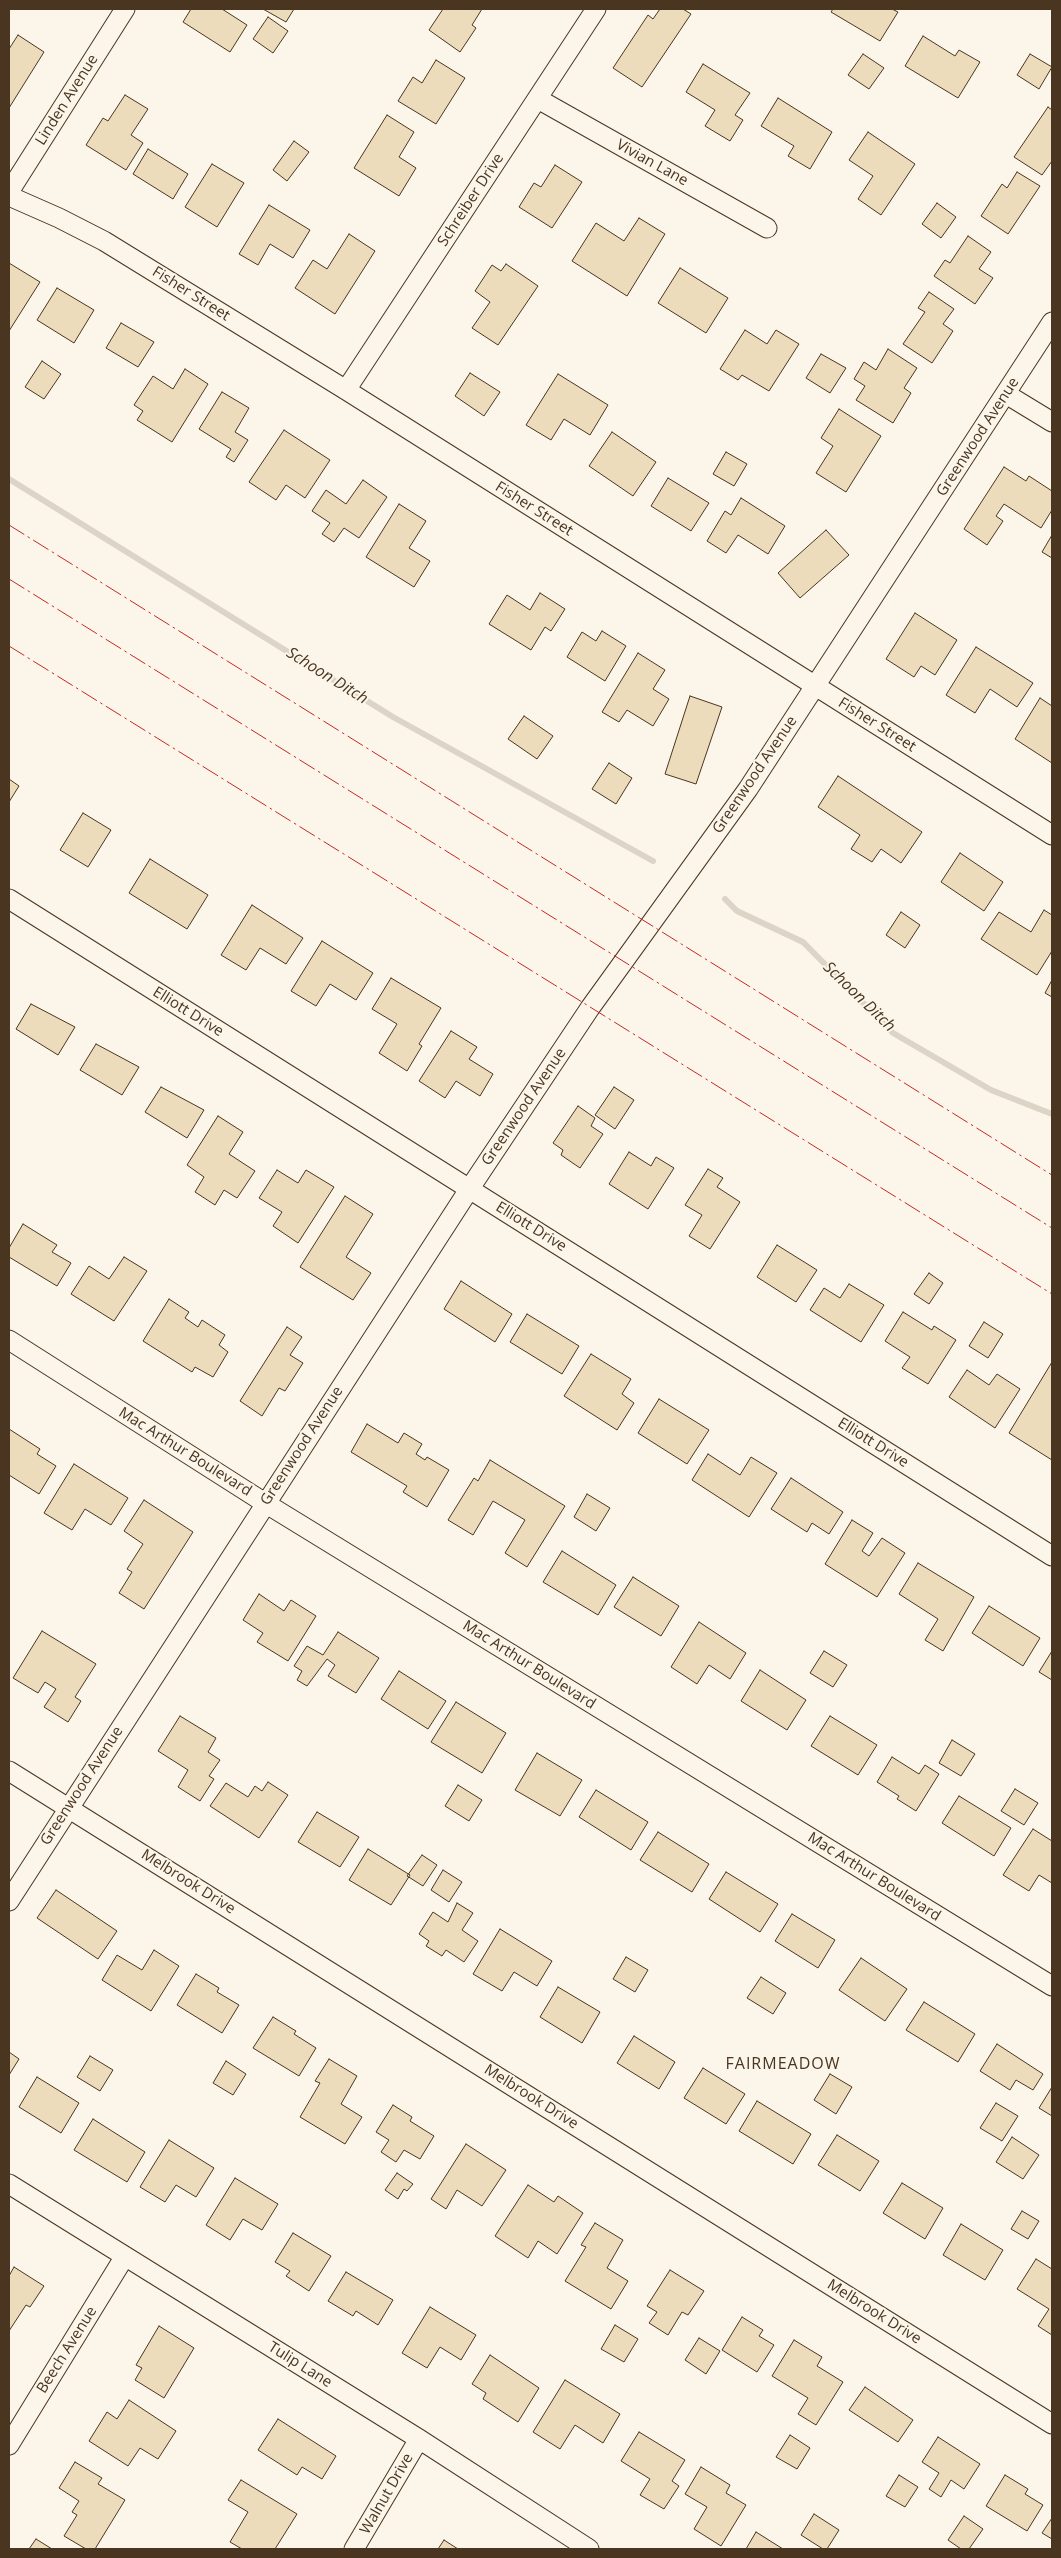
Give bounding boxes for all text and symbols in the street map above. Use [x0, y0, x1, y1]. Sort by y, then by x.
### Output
street label: Linden Avenue [32, 51, 102, 149]
street label: Vivian Lane [613, 136, 691, 190]
street label: Schreiber Drive [434, 150, 508, 250]
street label: Fisher Street [149, 263, 233, 325]
street label: Greenwood Avenue [933, 374, 1023, 500]
street label: Fisher Street [492, 478, 576, 540]
water label: Schoon Ditch [283, 643, 371, 709]
street label: Fisher Street [835, 694, 919, 756]
street label: Greenwood Avenue [709, 713, 801, 837]
water label: Schoon Ditch [819, 958, 899, 1036]
street label: Elliott Drive [149, 983, 227, 1041]
street label: Greenwood Avenue [478, 1045, 570, 1169]
street label: Elliott Drive [492, 1198, 570, 1256]
street label: Greenwood Avenue [257, 1383, 347, 1509]
street label: Mac Arthur Boulevard [115, 1404, 255, 1500]
street label: Elliott Drive [834, 1414, 912, 1472]
street label: Mac Arthur Boulevard [459, 1617, 599, 1713]
street label: Greenwood Avenue [37, 1723, 127, 1849]
street label: Mac Arthur Boulevard [804, 1829, 944, 1925]
street label: Melbrook Drive [138, 1846, 238, 1918]
district label: FAIRMEADOW [724, 2054, 842, 2074]
street label: Melbrook Drive [481, 2061, 581, 2133]
street label: Melbrook Drive [824, 2276, 924, 2348]
street label: Beech Avenue [33, 2303, 101, 2397]
street label: Tulip Lane [265, 2338, 335, 2392]
street label: Walnut Drive [357, 2450, 417, 2538]

